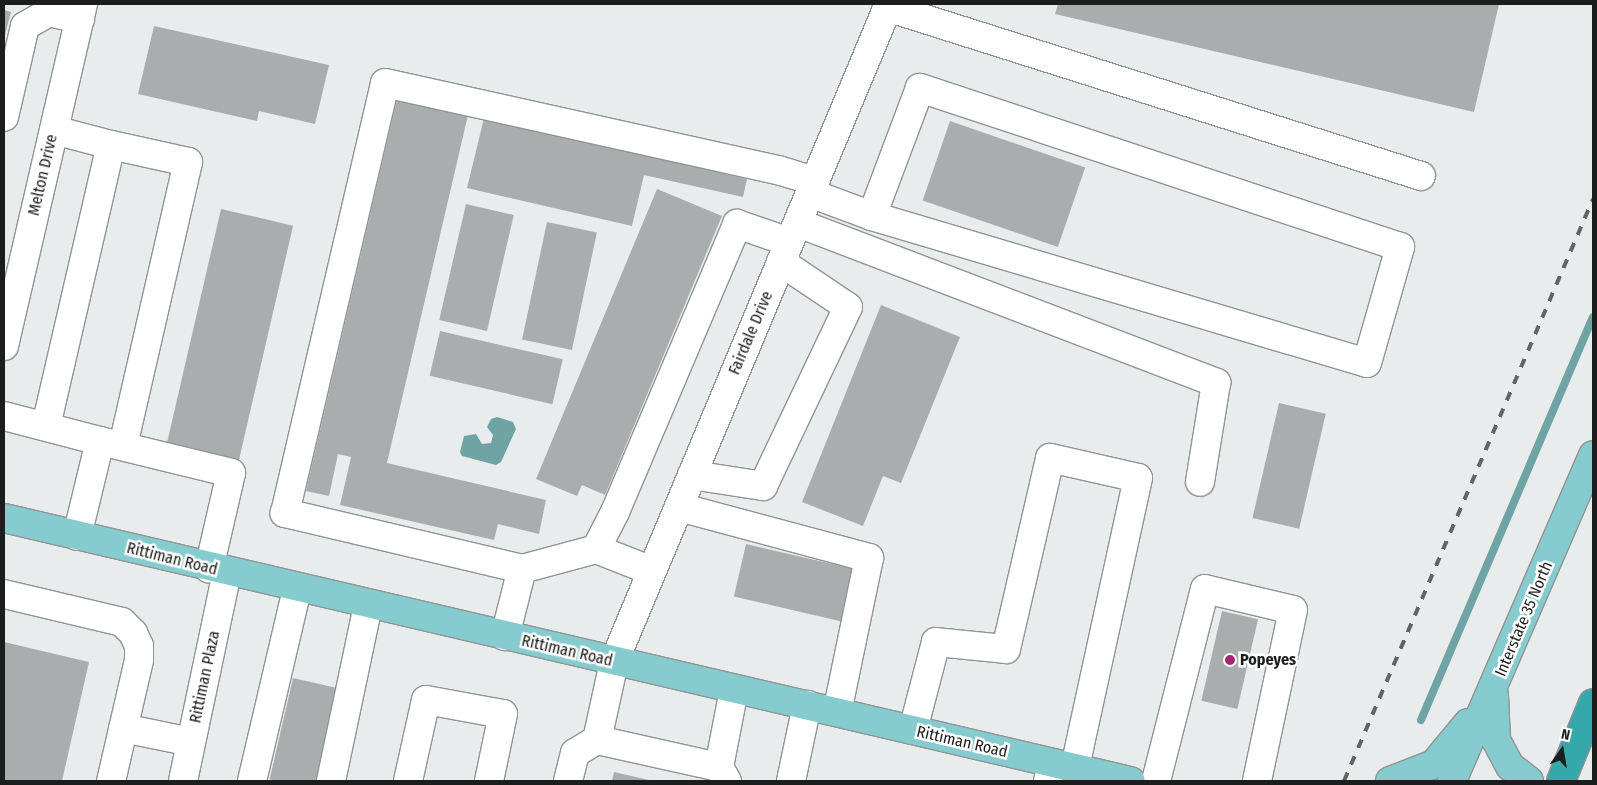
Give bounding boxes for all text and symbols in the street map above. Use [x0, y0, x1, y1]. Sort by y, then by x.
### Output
street label: Melton Drive [24, 132, 62, 218]
street label: Fairdale Drive [725, 288, 777, 378]
street label: Rittiman Road [125, 538, 219, 580]
street label: Interstate 35 North [1491, 559, 1557, 679]
street label: Rittiman Plaza [186, 629, 224, 725]
street label: Rittiman Road [520, 631, 614, 671]
place label: Popeyes [1240, 650, 1296, 670]
marker: Popeyes [1224, 654, 1236, 666]
street label: Rittiman Road [915, 722, 1009, 762]
north arrow [1537, 725, 1587, 775]
text: N [1559, 726, 1571, 744]

